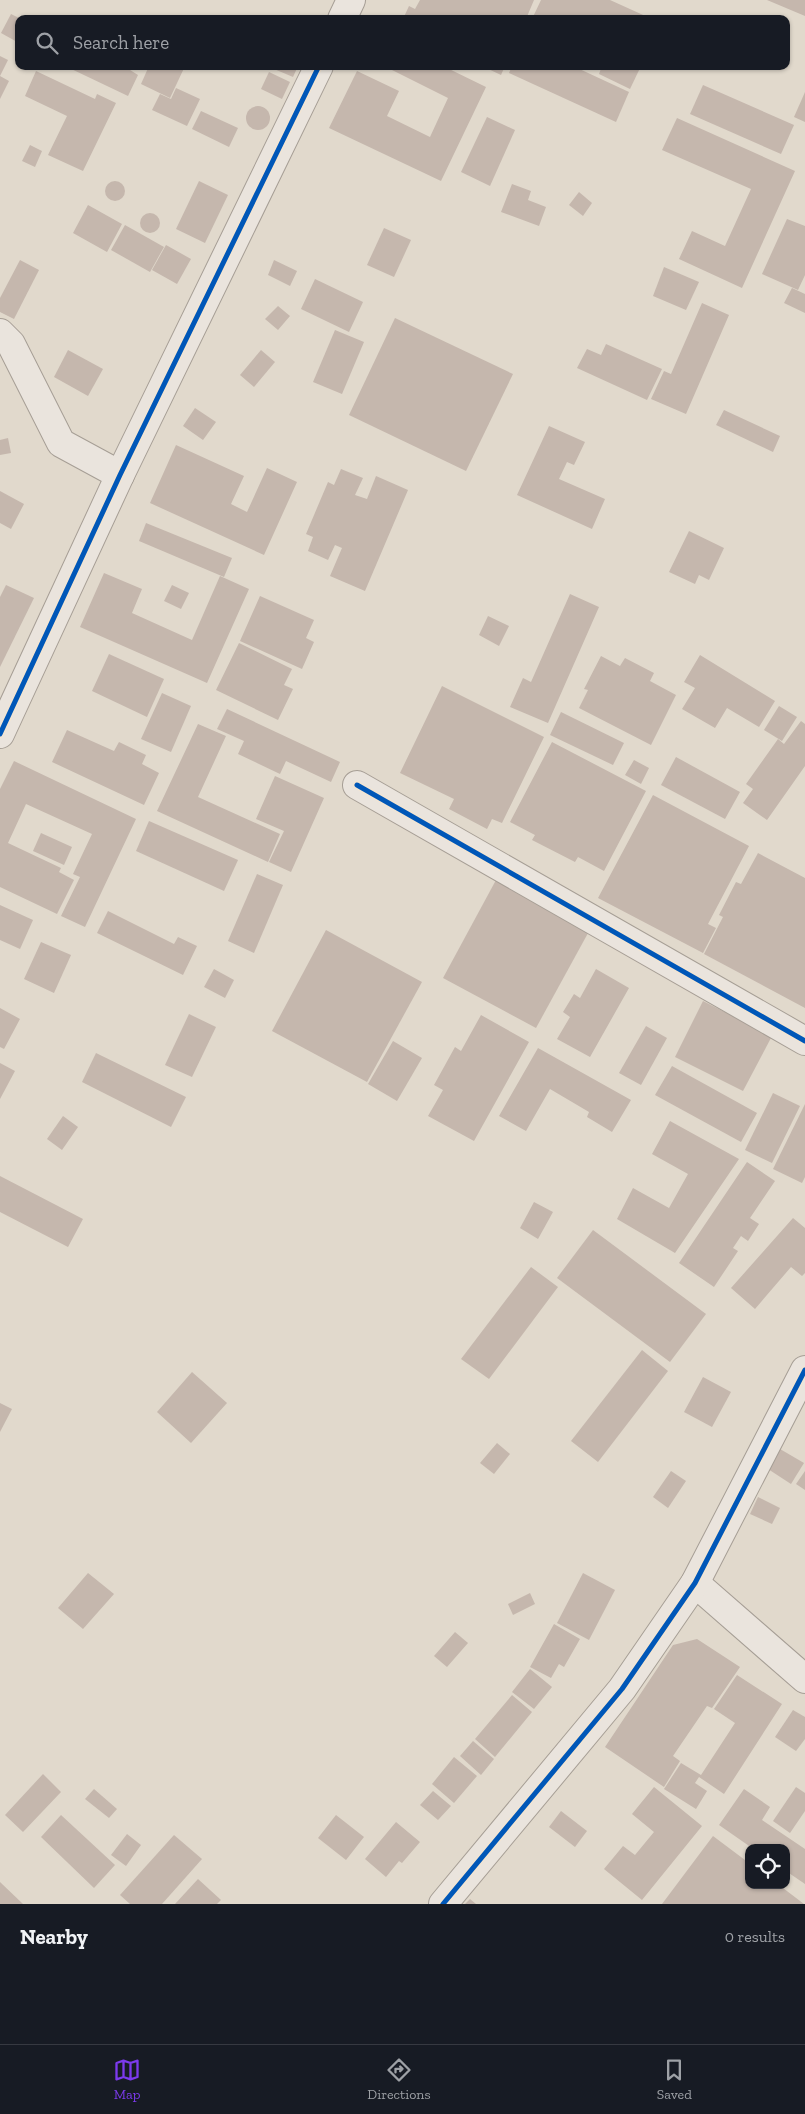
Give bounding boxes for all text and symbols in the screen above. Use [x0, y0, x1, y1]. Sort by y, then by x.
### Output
search box [15, 15, 790, 70]
icon: search [33, 29, 61, 57]
text: Search here [73, 31, 169, 54]
map controls [745, 1844, 790, 1889]
button: locate [745, 1844, 790, 1889]
text: Nearby [20, 1924, 88, 1949]
text: 0 results [725, 1927, 785, 1946]
tab: Map [113, 2056, 141, 2103]
tab: Directions [367, 2056, 431, 2103]
tab: Saved [657, 2056, 692, 2103]

